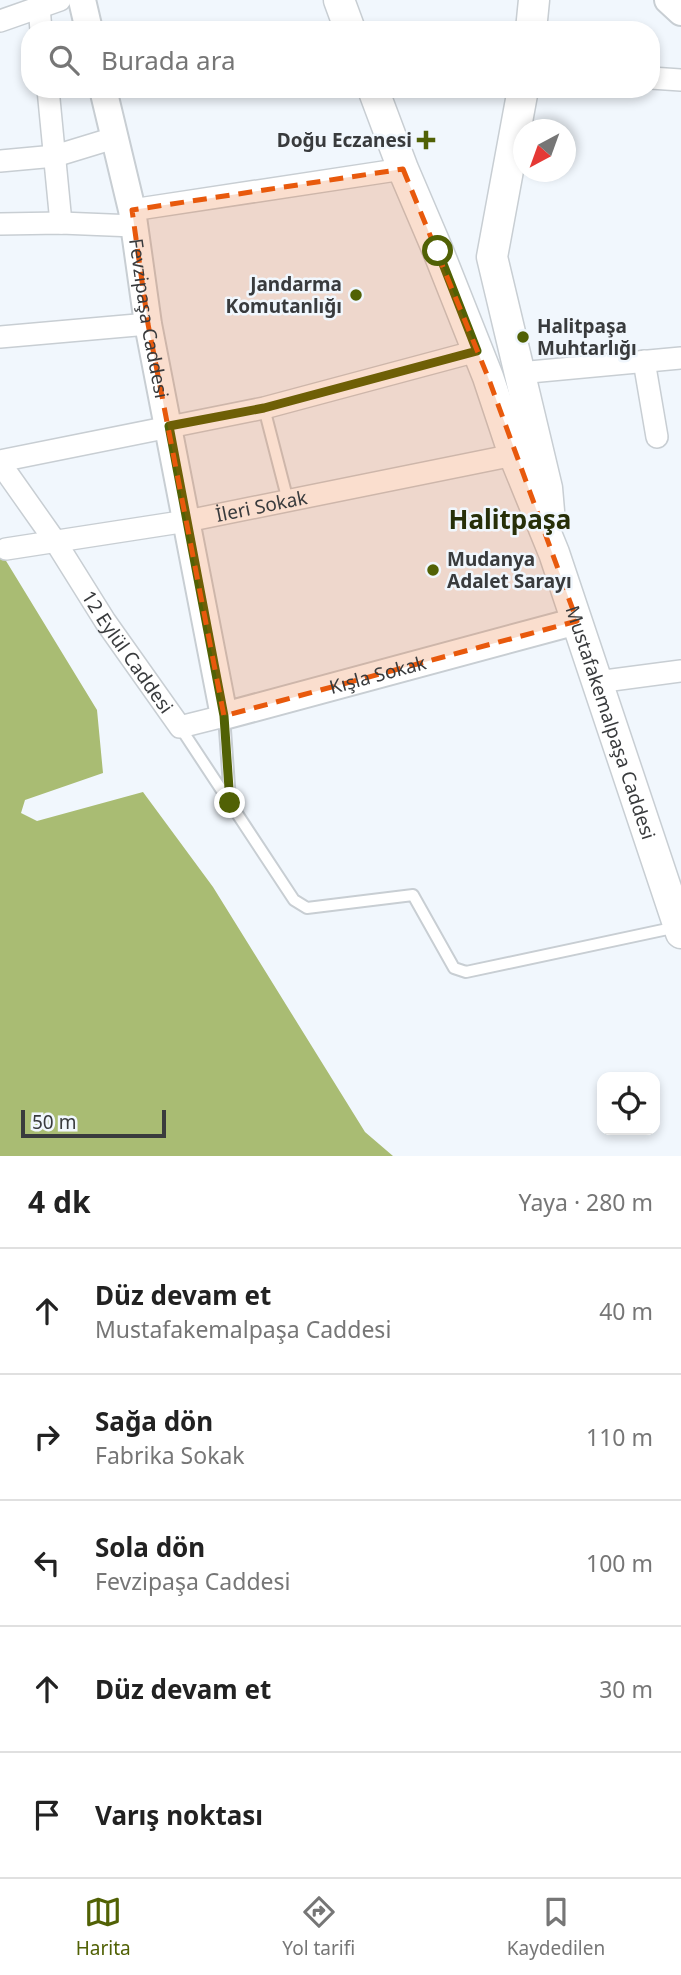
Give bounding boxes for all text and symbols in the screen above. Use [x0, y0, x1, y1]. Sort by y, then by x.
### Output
search box [21, 21, 660, 98]
icon: search [45, 41, 83, 79]
text: Burada ara [101, 42, 236, 78]
north arrow [513, 119, 576, 182]
place label: Doğu Eczanesi [277, 127, 412, 153]
marker: Doğu Eczanesi [418, 132, 434, 148]
route start [422, 235, 453, 266]
street label: Fevzipaşa Caddesi [123, 237, 175, 400]
place label: Jandarma Komutanlığı [226, 271, 342, 319]
marker: Jandarma Komutanlığı [348, 287, 364, 303]
place label: Halitpaşa Muhtarlığı [537, 313, 637, 361]
marker: Halitpaşa Muhtarlığı [515, 329, 531, 345]
street label: İleri Sokak [213, 484, 309, 528]
district label: Halitpaşa [449, 501, 571, 537]
place label: Mudanya Adalet Sarayı [447, 546, 572, 594]
marker: Mudanya Adalet Sarayı [425, 562, 441, 578]
street label: 12 Eylül Caddesi [76, 585, 179, 719]
street label: Mustafakemalpaşa Caddesi [560, 602, 662, 843]
street label: Kışla Sokak [326, 649, 429, 700]
route end [214, 787, 245, 818]
map controls [597, 1072, 660, 1135]
button: locate [597, 1072, 660, 1135]
scale bar [21, 1107, 166, 1139]
text: 50 m [32, 1109, 76, 1135]
text: 4 dk [28, 1181, 91, 1222]
text: Yaya · 280 m [519, 1186, 653, 1218]
text: Düz devam et [95, 1277, 271, 1313]
icon: ahead [28, 1292, 66, 1330]
text: 40 m [599, 1295, 653, 1327]
text: Mustafakemalpaşa Caddesi [95, 1313, 391, 1345]
text: Sağa dön [95, 1403, 213, 1439]
icon: right [28, 1418, 66, 1456]
text: 110 m [586, 1421, 653, 1453]
text: Fabrika Sokak [95, 1439, 245, 1471]
text: Sola dön [95, 1529, 205, 1565]
icon: left [28, 1544, 66, 1582]
text: 100 m [586, 1547, 653, 1579]
text: Fevzipaşa Caddesi [95, 1565, 290, 1597]
icon: ahead [28, 1670, 66, 1708]
text: Düz devam et [95, 1671, 271, 1707]
text: 30 m [599, 1673, 653, 1705]
icon: arrive [28, 1796, 66, 1834]
text: Varış noktası [95, 1797, 263, 1833]
tab: Harita [76, 1893, 131, 1961]
tab: Yol tarifi [282, 1893, 355, 1961]
tab: Kaydedilen [507, 1893, 605, 1961]

